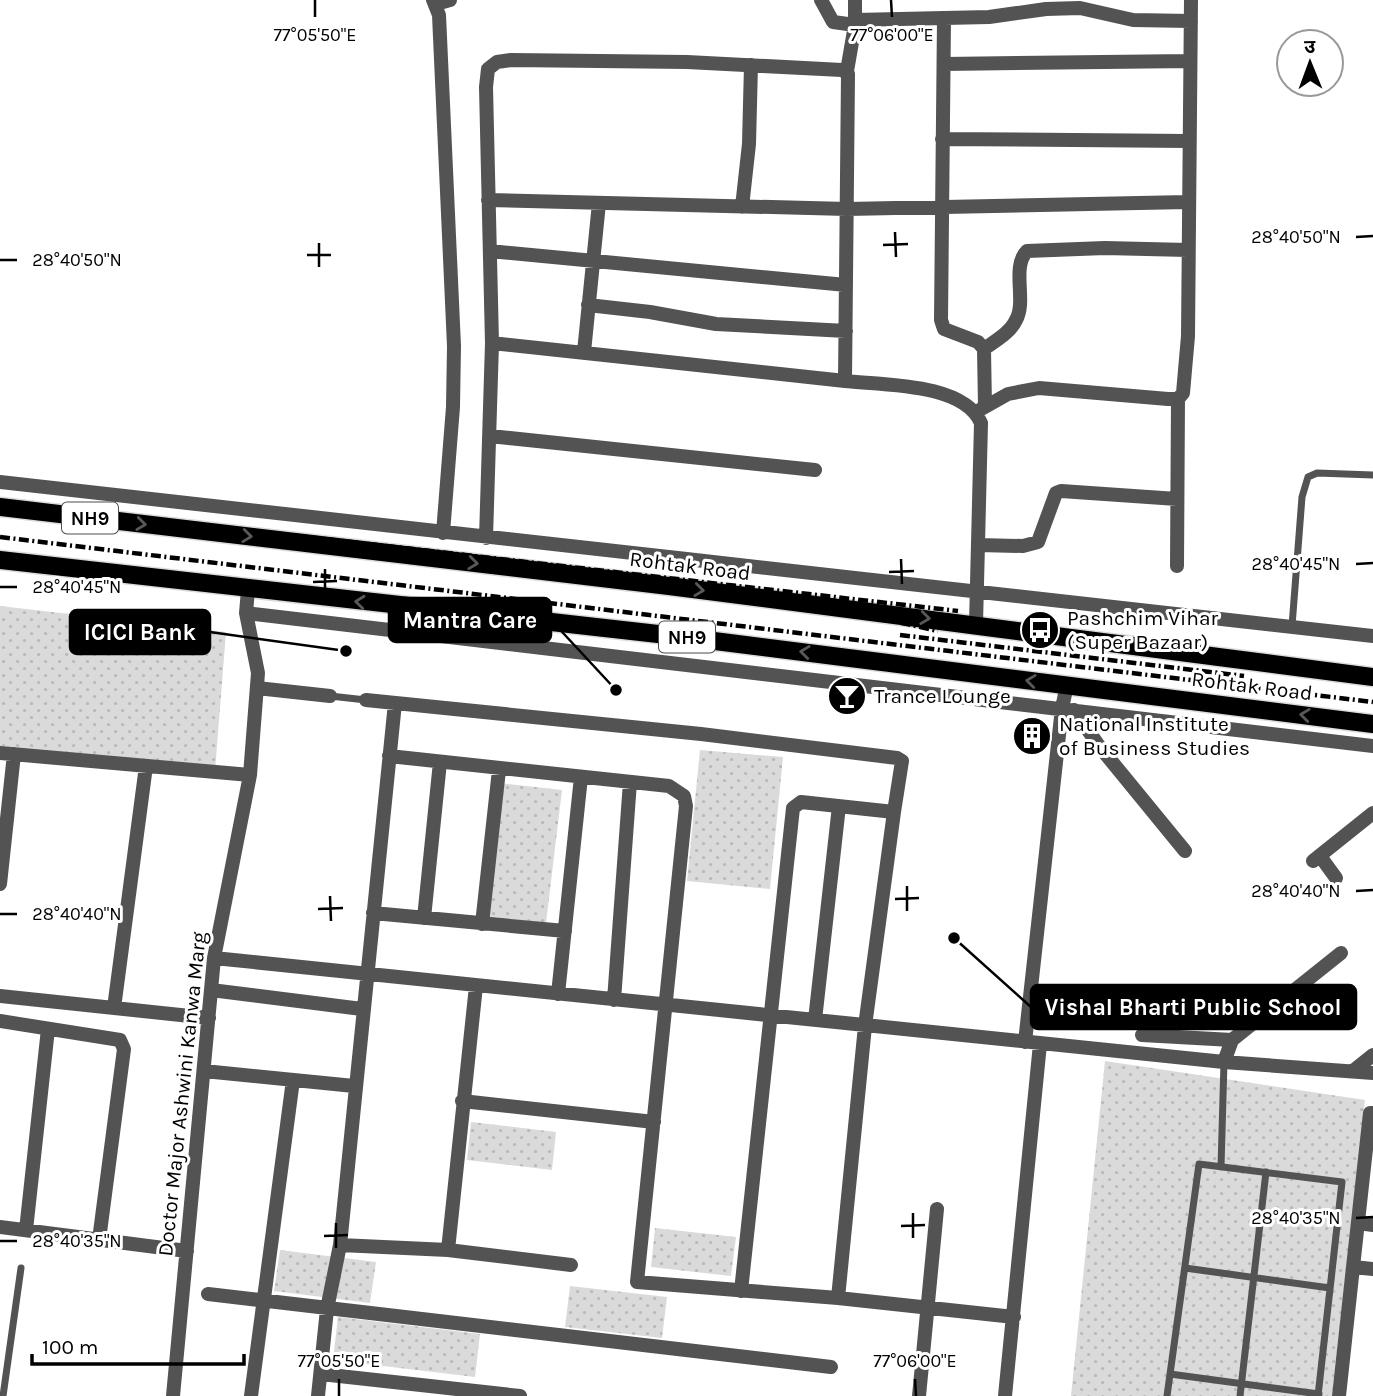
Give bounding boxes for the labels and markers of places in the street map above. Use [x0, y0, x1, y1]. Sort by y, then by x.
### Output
callout: Mantra Care [389, 598, 551, 642]
place label: Pashchim Vihar (Super Bazaar) [1067, 606, 1219, 654]
bus stop icon: Pashchim Vihar (Super Bazaar) [1019, 609, 1061, 651]
callout: ICICI Bank [70, 610, 210, 654]
bar icon: Trance Lounge [826, 675, 868, 717]
place label: Trance Lounge [874, 684, 1011, 708]
place label: National Institute of Business Studies [1059, 712, 1250, 760]
building icon: National Institute of Business Studies [1011, 715, 1053, 757]
callout: Vishal Bharti Public School [1031, 985, 1356, 1029]

